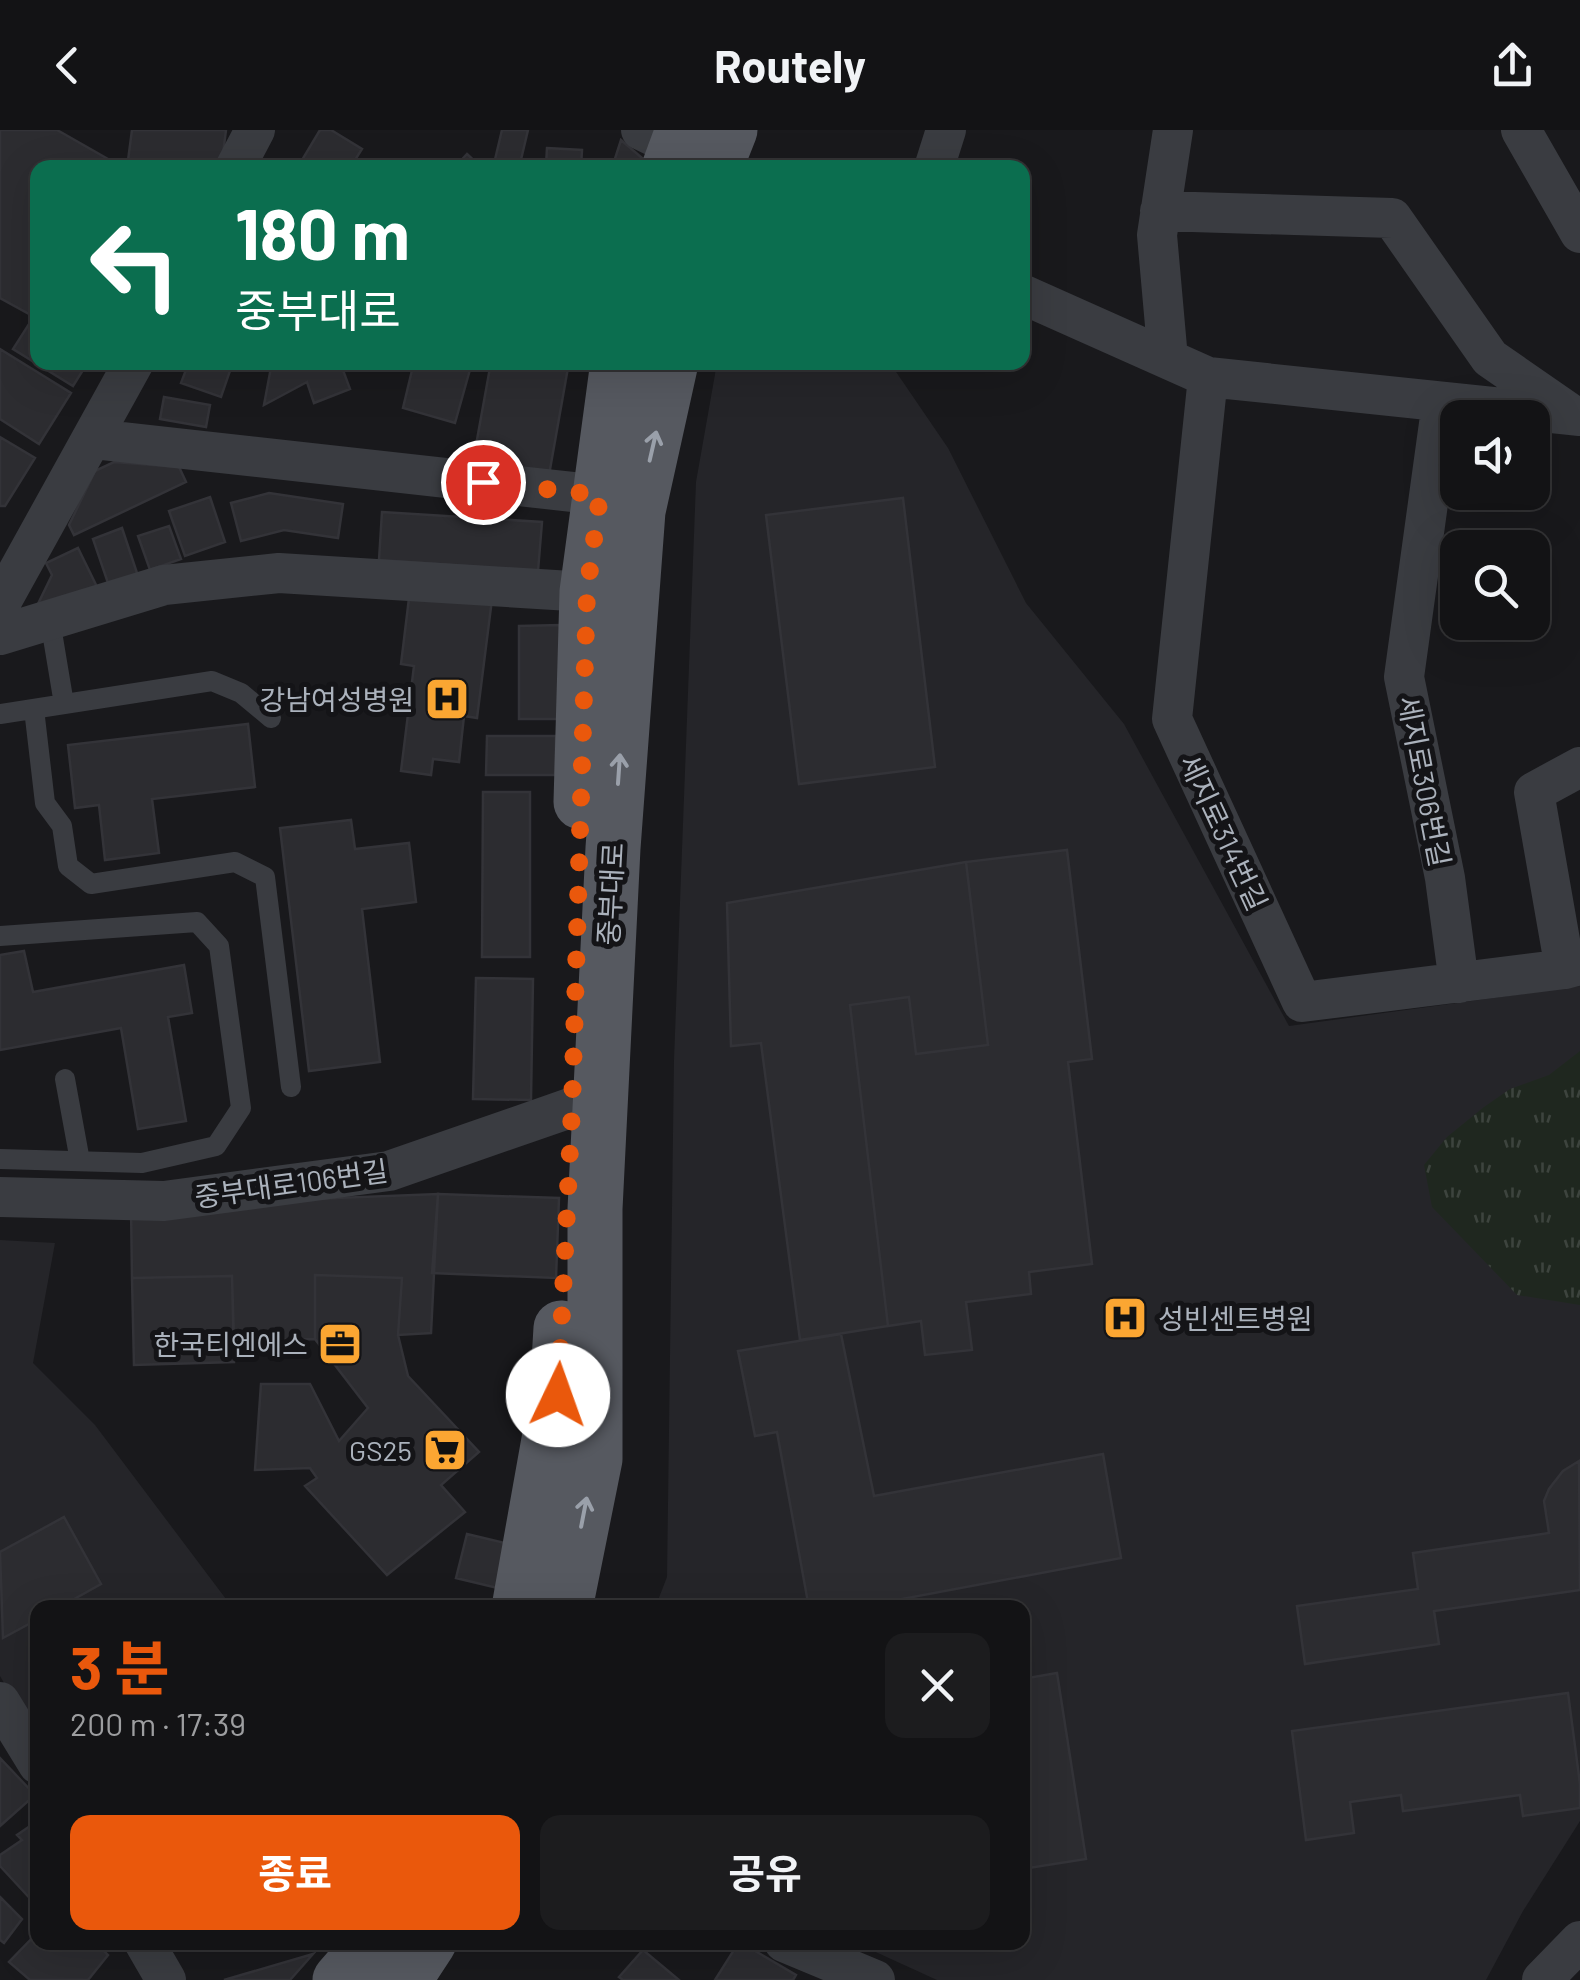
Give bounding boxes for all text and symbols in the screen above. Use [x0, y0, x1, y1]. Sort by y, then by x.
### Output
icon: back [40, 38, 95, 93]
text: Routely [714, 38, 866, 92]
icon: share [1485, 38, 1540, 93]
text: 180 m [235, 190, 410, 274]
icon: left [70, 200, 200, 330]
text: 중부대로 [235, 282, 401, 336]
map controls [1440, 400, 1550, 640]
button: sound [1440, 400, 1550, 510]
one-way arrow [644, 431, 663, 463]
pin [441, 440, 526, 525]
icon: arrive [456, 455, 511, 510]
button: search [1440, 530, 1550, 640]
hospital icon: 강남여성병원 [424, 676, 470, 722]
place label: 강남여성병원 [259, 682, 414, 716]
street label: 세지로306번길 [1392, 693, 1458, 869]
street label: 세지로314번길 [1173, 749, 1275, 915]
one-way arrow [609, 753, 628, 785]
street label: 중부대로 [590, 842, 630, 946]
street label: 중부대로106번길 [192, 1153, 390, 1213]
hospital icon: 성빈센트병원 [1102, 1295, 1148, 1341]
place label: 성빈센트병원 [1158, 1301, 1313, 1335]
office icon: 한국티엔에스 [317, 1321, 363, 1367]
place label: 한국티엔에스 [153, 1327, 308, 1361]
position arrow [506, 1343, 610, 1447]
supermarket icon: GS25 [422, 1427, 468, 1473]
place label: GS25 [349, 1433, 412, 1467]
one-way arrow [576, 1497, 595, 1529]
text: 3 분 [70, 1630, 170, 1702]
button: close [885, 1633, 990, 1738]
text: 200 m · 17:39 [70, 1704, 246, 1742]
button: 종료 [70, 1815, 520, 1930]
button: 공유 [540, 1815, 990, 1930]

